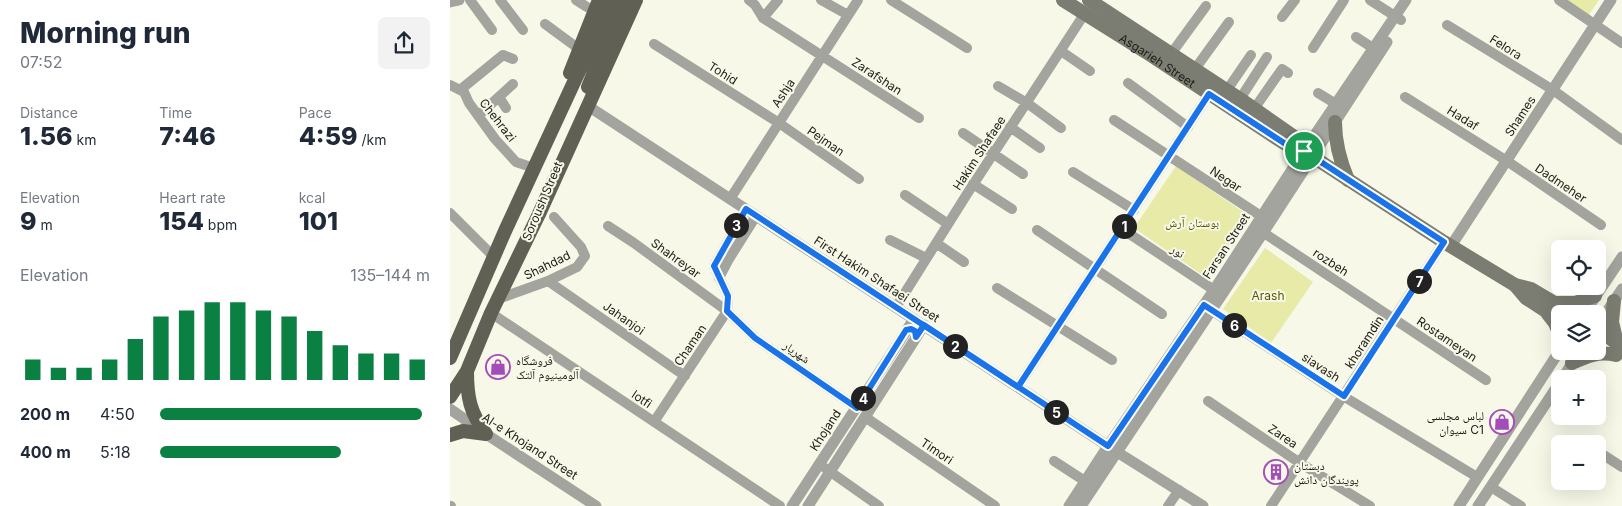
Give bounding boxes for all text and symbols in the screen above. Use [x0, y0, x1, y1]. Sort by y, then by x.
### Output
text: Morning run [20, 16, 190, 50]
button: share [378, 17, 430, 69]
street label: Asgarieh Street [1117, 30, 1199, 90]
street label: Felora [1487, 31, 1525, 63]
text: 07:52 [20, 52, 62, 72]
street label: Zarafshan [849, 54, 905, 98]
street label: Tohid [706, 58, 740, 88]
street label: Ashja [768, 76, 798, 110]
street label: Shames [1501, 93, 1539, 139]
street label: Chehrazi [476, 95, 520, 145]
street label: Hadaf [1445, 103, 1482, 134]
text: Distance [20, 104, 78, 121]
text: Time [159, 104, 192, 121]
text: Pace [299, 104, 332, 121]
street label: Hakim Shafaee [949, 113, 1009, 193]
text: 1.56 [20, 121, 73, 151]
text: 7:46 [159, 121, 216, 151]
text: 4:59 [299, 121, 358, 151]
street label: Pejman [805, 123, 847, 159]
pin [1283, 130, 1325, 172]
text: km [73, 131, 97, 148]
text: /km [358, 131, 386, 148]
icon: arrive [1290, 137, 1318, 165]
street label: Soroush Street [519, 159, 565, 243]
street label: Dadmeher [1532, 160, 1590, 206]
street label: Negar [1207, 163, 1245, 195]
text: Elevation [20, 189, 80, 206]
text: Heart rate [159, 189, 226, 206]
text: kcal [299, 189, 325, 206]
text: 9 [20, 206, 37, 236]
text: 154 [159, 206, 204, 236]
text: 101 [299, 206, 338, 236]
street label: Farsan Street [1199, 210, 1253, 282]
pin: 3 [724, 212, 748, 238]
pin: 1 [1112, 214, 1136, 238]
park label: بوستان آرش [1165, 215, 1219, 230]
text: m [37, 216, 53, 233]
text: bpm [204, 216, 237, 233]
text: 3 [732, 217, 741, 234]
text: 1 [1121, 218, 1128, 235]
street label: First Hakim Shafaei Street [811, 233, 943, 325]
street label: Shahreyar [648, 235, 704, 281]
street label: نور [1167, 240, 1188, 261]
map controls [1551, 240, 1606, 490]
button: locate [1551, 240, 1606, 295]
street label: rozbeh [1310, 245, 1352, 279]
street label: Shahdad [521, 247, 573, 283]
text: Elevation [20, 265, 89, 285]
text: 135–144 m [350, 265, 430, 285]
pin: 7 [1406, 268, 1432, 294]
text: 7 [1415, 273, 1424, 290]
park label: Arash [1252, 288, 1284, 303]
street label: Jahanjoi [600, 298, 648, 338]
button: layers [1551, 305, 1606, 360]
pin: 6 [1222, 312, 1246, 338]
street label: khoramdin [1341, 313, 1387, 371]
street label: Rostameyan [1414, 313, 1480, 365]
text: 6 [1230, 317, 1239, 334]
street label: Chaman [671, 321, 709, 369]
pin: 2 [942, 334, 968, 358]
street label: شهریار [780, 337, 813, 367]
text: 2 [951, 338, 960, 355]
street label: siavash [1299, 349, 1343, 385]
place label: فروشگاه آلومینیوم آلتک [516, 353, 579, 383]
shop icon: فروشگاه آلومینیوم آلتک [485, 354, 511, 380]
button: + [1551, 370, 1606, 425]
pin: 4 [850, 386, 876, 410]
street label: lotfi [629, 387, 655, 411]
text: 4 [859, 390, 868, 407]
pin: 5 [1044, 400, 1068, 424]
text: 200 m [20, 404, 70, 424]
text: 4:50 [100, 404, 135, 424]
text: 5 [1052, 404, 1061, 421]
street label: Khojand [806, 406, 844, 454]
place label: لباس مجلسی سیوان C1 [1427, 408, 1484, 437]
shop icon: لباس مجلسی سیوان C1 [1489, 409, 1515, 435]
street label: Al-e Khojand Street [479, 410, 581, 482]
street label: Zarea [1265, 421, 1301, 451]
street label: Timori [918, 435, 956, 467]
button: − [1551, 435, 1606, 490]
text: 400 m [20, 442, 71, 462]
text: 5:18 [100, 442, 131, 462]
place label: دبستان پویندگان دانش [1294, 458, 1359, 487]
building icon: دبستان پویندگان دانش [1263, 459, 1289, 485]

